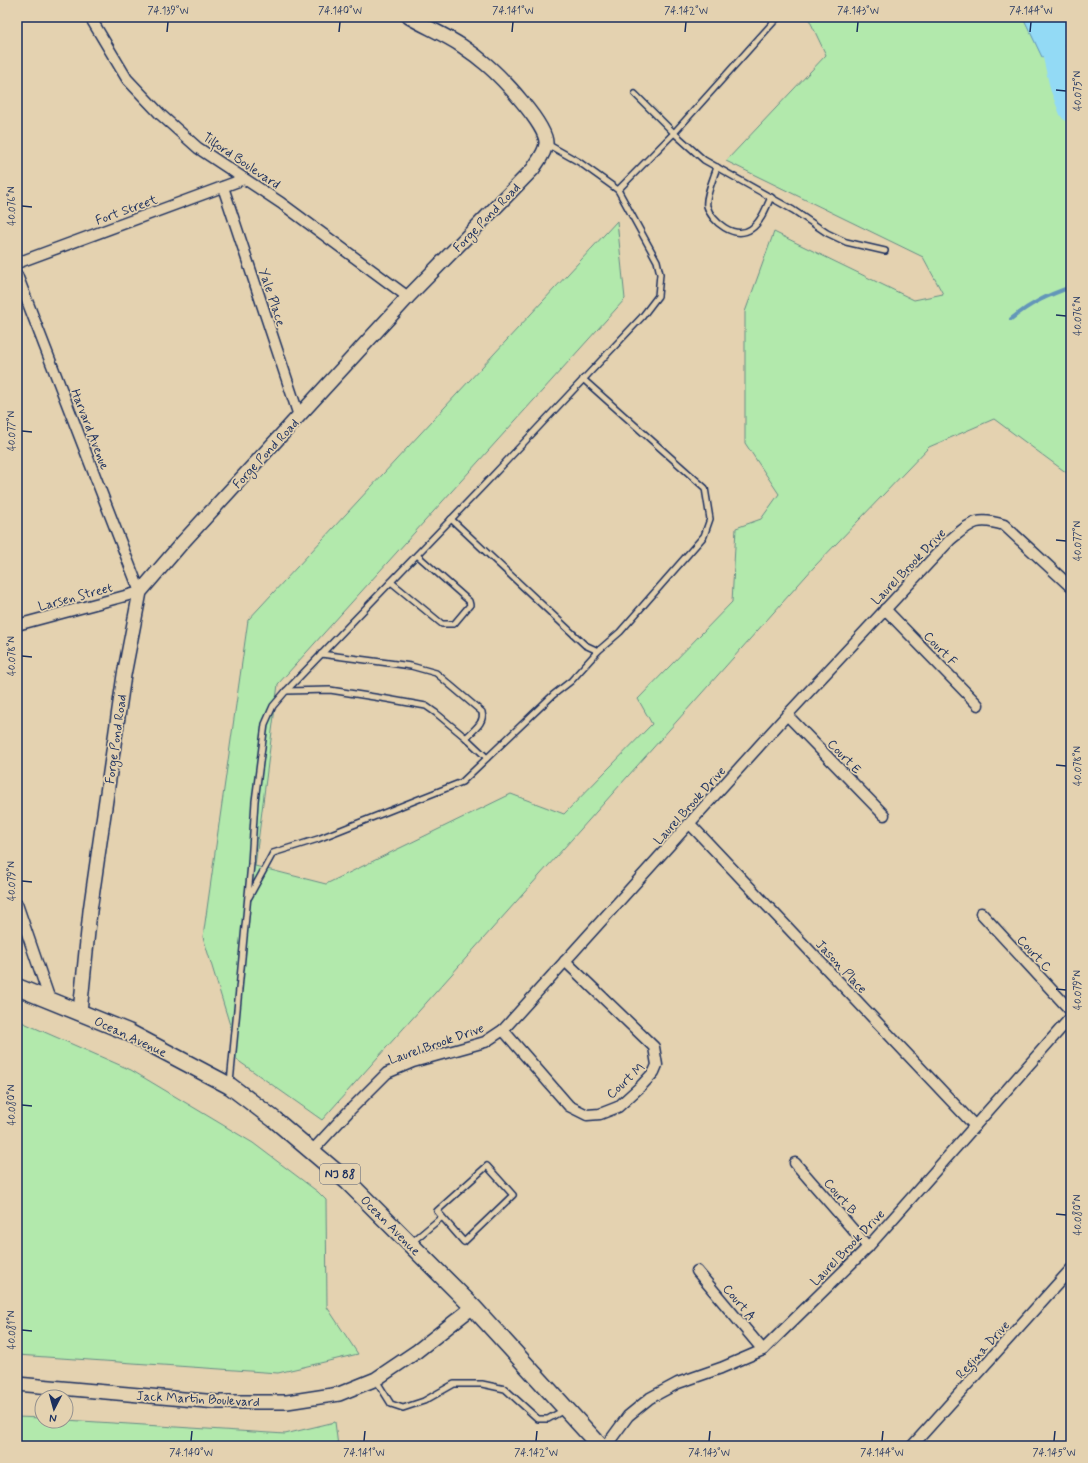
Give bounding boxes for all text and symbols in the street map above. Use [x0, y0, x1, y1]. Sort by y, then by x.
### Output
text: 74.139°W [148, 4, 188, 18]
text: 74.140°W [318, 4, 362, 18]
text: 74.141°W [492, 4, 534, 18]
text: 74.142°W [664, 4, 708, 18]
text: 74.143°W [837, 4, 879, 18]
text: 74.144°W [1009, 4, 1053, 18]
text: 40.075°N [1071, 71, 1085, 111]
street label: Tilford Boulevard [198, 129, 283, 195]
street label: Forge Pond Road [450, 180, 525, 257]
text: 40.076°N [5, 186, 19, 226]
street label: Fort Street [93, 191, 160, 229]
street label: Yale Place [254, 266, 289, 329]
text: 40.076°N [1071, 296, 1085, 336]
street label: Harvard Avenue [66, 387, 113, 472]
text: 40.077°N [5, 411, 19, 451]
street label: Forge Pond Road [229, 415, 304, 493]
text: 40.077°N [1071, 521, 1085, 561]
street label: Laurel Brook Drive [868, 525, 950, 609]
street label: Larsen Street [36, 579, 115, 616]
street label: Court F [919, 628, 961, 670]
text: 40.078°N [5, 636, 19, 676]
street label: Forge Pond Road [102, 693, 132, 785]
street label: Court E [823, 736, 865, 778]
text: 40.078°N [1071, 746, 1085, 786]
street label: Laurel Brook Drive [650, 763, 730, 849]
text: 40.079°N [5, 861, 19, 901]
street label: Court C [1013, 932, 1055, 976]
street label: Jason Place [812, 936, 870, 998]
text: 40.079°N [1071, 970, 1085, 1010]
street label: Ocean Avenue [91, 1013, 169, 1062]
street label: Laurel Brook Drive [386, 1020, 487, 1069]
street label: Court M [603, 1059, 649, 1103]
text: 40.080°N [5, 1084, 19, 1126]
road number: NJ 88 [320, 1164, 360, 1184]
street label: Court B [819, 1175, 860, 1219]
street label: Ocean Avenue [356, 1192, 424, 1260]
text: 40.080°N [1071, 1194, 1085, 1236]
street label: Laurel Brook Drive [807, 1206, 889, 1290]
street label: Court A [718, 1281, 759, 1325]
text: 40.081°N [5, 1310, 19, 1349]
street label: Regina Drive [952, 1317, 1015, 1384]
street label: Jack Martin Boulevard [136, 1388, 260, 1411]
north arrow [34, 1389, 74, 1429]
text: N [49, 1411, 57, 1425]
text: 74.140°W [169, 1446, 213, 1460]
text: 74.141°W [343, 1446, 385, 1460]
text: 74.142°W [514, 1446, 558, 1460]
text: 74.143°W [688, 1446, 730, 1460]
text: 74.144°W [860, 1446, 904, 1460]
text: 74.145°W [1032, 1446, 1076, 1460]

